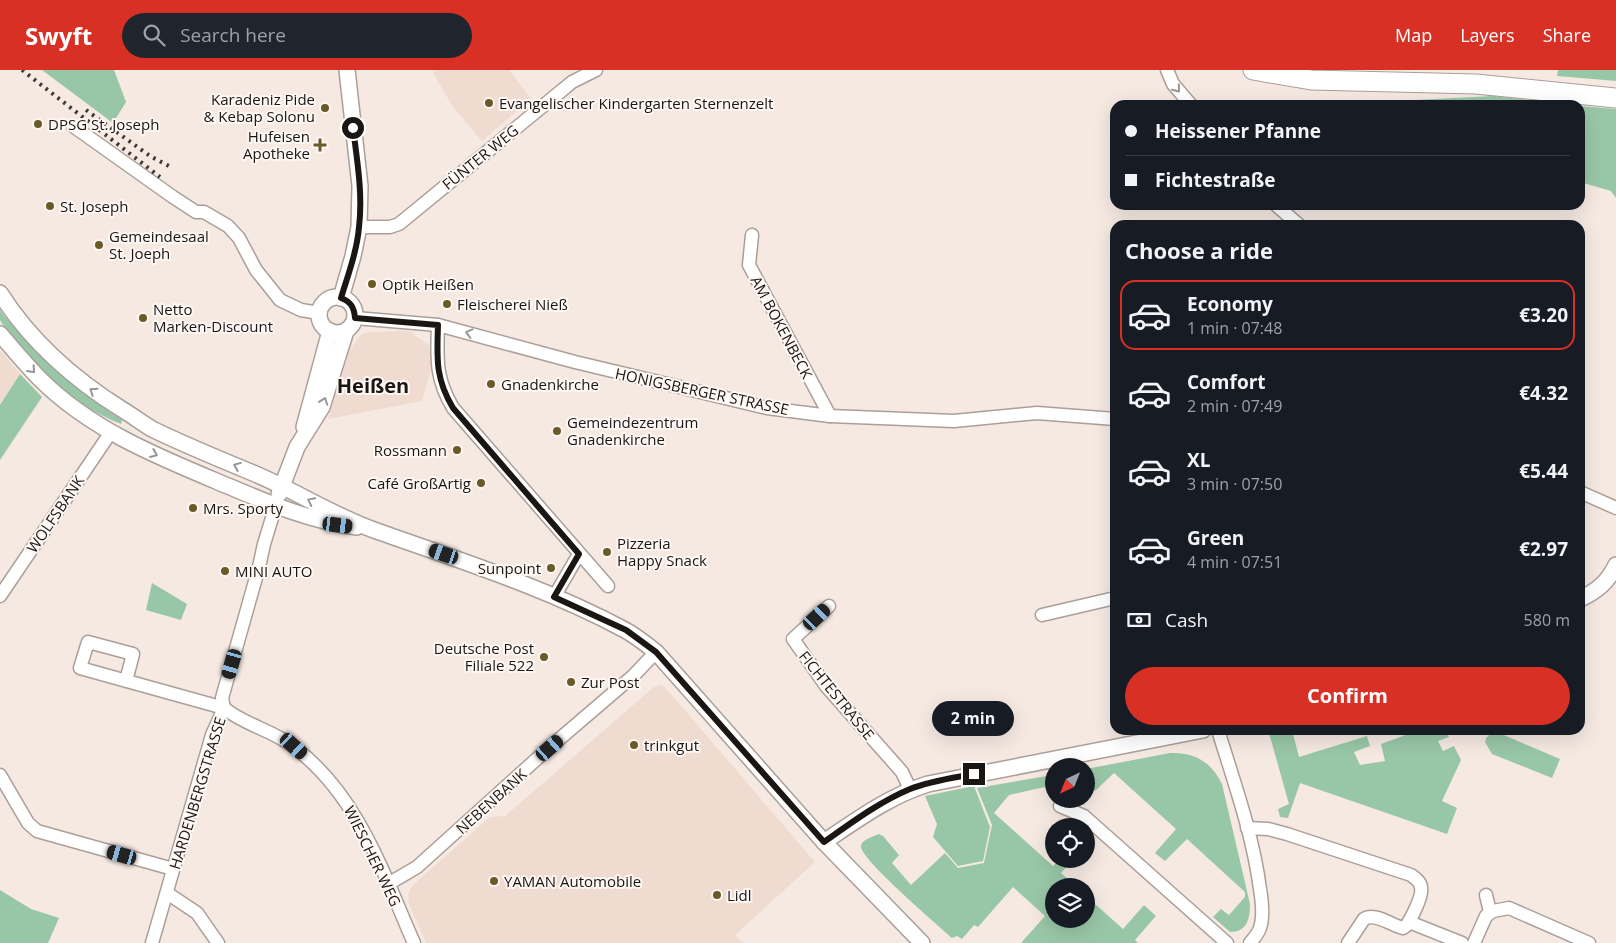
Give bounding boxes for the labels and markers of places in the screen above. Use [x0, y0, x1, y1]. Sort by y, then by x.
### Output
place label: Karadeniz Pide & Kebap Solonu [204, 89, 315, 126]
place label: Evangelischer Kindergarten Sternenzelt [499, 93, 773, 113]
marker: Evangelischer Kindergarten Sternenzelt [483, 97, 495, 109]
marker: Karadeniz Pide & Kebap Solonu [319, 102, 331, 114]
place label: DPSG St. Joseph [48, 114, 159, 134]
marker: DPSG St. Joseph [32, 118, 44, 130]
place label: Hufeisen Apotheke [243, 126, 310, 163]
marker: Hufeisen Apotheke [314, 139, 326, 151]
place label: St. Joseph [60, 196, 128, 216]
marker: St. Joseph [44, 200, 56, 212]
place label: Gemeindesaal St. Joeph [109, 226, 209, 263]
marker: Gemeindesaal St. Joeph [93, 239, 105, 251]
place label: Optik Heißen [382, 274, 474, 294]
marker: Optik Heißen [366, 278, 378, 290]
place label: Fleischerei Nieß [457, 294, 568, 314]
marker: Fleischerei Nieß [441, 298, 453, 310]
place label: Netto Marken-Discount [153, 299, 273, 336]
marker: Netto Marken-Discount [137, 312, 149, 324]
place label: Gnadenkirche [501, 374, 599, 394]
marker: Gnadenkirche [485, 378, 497, 390]
place label: Gemeindezentrum Gnadenkirche [567, 412, 698, 449]
marker: Gemeindezentrum Gnadenkirche [551, 425, 563, 437]
place label: Rossmann [374, 440, 447, 460]
marker: Rossmann [451, 444, 463, 456]
place label: Café GroßArtig [368, 473, 471, 493]
marker: Café GroßArtig [475, 477, 487, 489]
place label: Mrs. Sporty [203, 498, 284, 518]
marker: Mrs. Sporty [187, 502, 199, 514]
place label: Pizzeria Happy Snack [617, 533, 707, 570]
marker: Pizzeria Happy Snack [601, 546, 613, 558]
place label: Sunpoint [478, 558, 541, 578]
place label: MINI AUTO [235, 561, 312, 581]
marker: Sunpoint [545, 562, 557, 574]
marker: MINI AUTO [219, 565, 231, 577]
place label: Deutsche Post Filiale 522 [434, 638, 534, 675]
marker: Deutsche Post Filiale 522 [538, 651, 550, 663]
place label: Zur Post [581, 672, 639, 692]
marker: Zur Post [565, 676, 577, 688]
place label: trinkgut [644, 735, 699, 755]
marker: trinkgut [628, 739, 640, 751]
place label: YAMAN Automobile [504, 871, 641, 891]
marker: YAMAN Automobile [488, 875, 500, 887]
place label: Lidl [727, 885, 752, 905]
marker: Lidl [711, 889, 723, 901]

